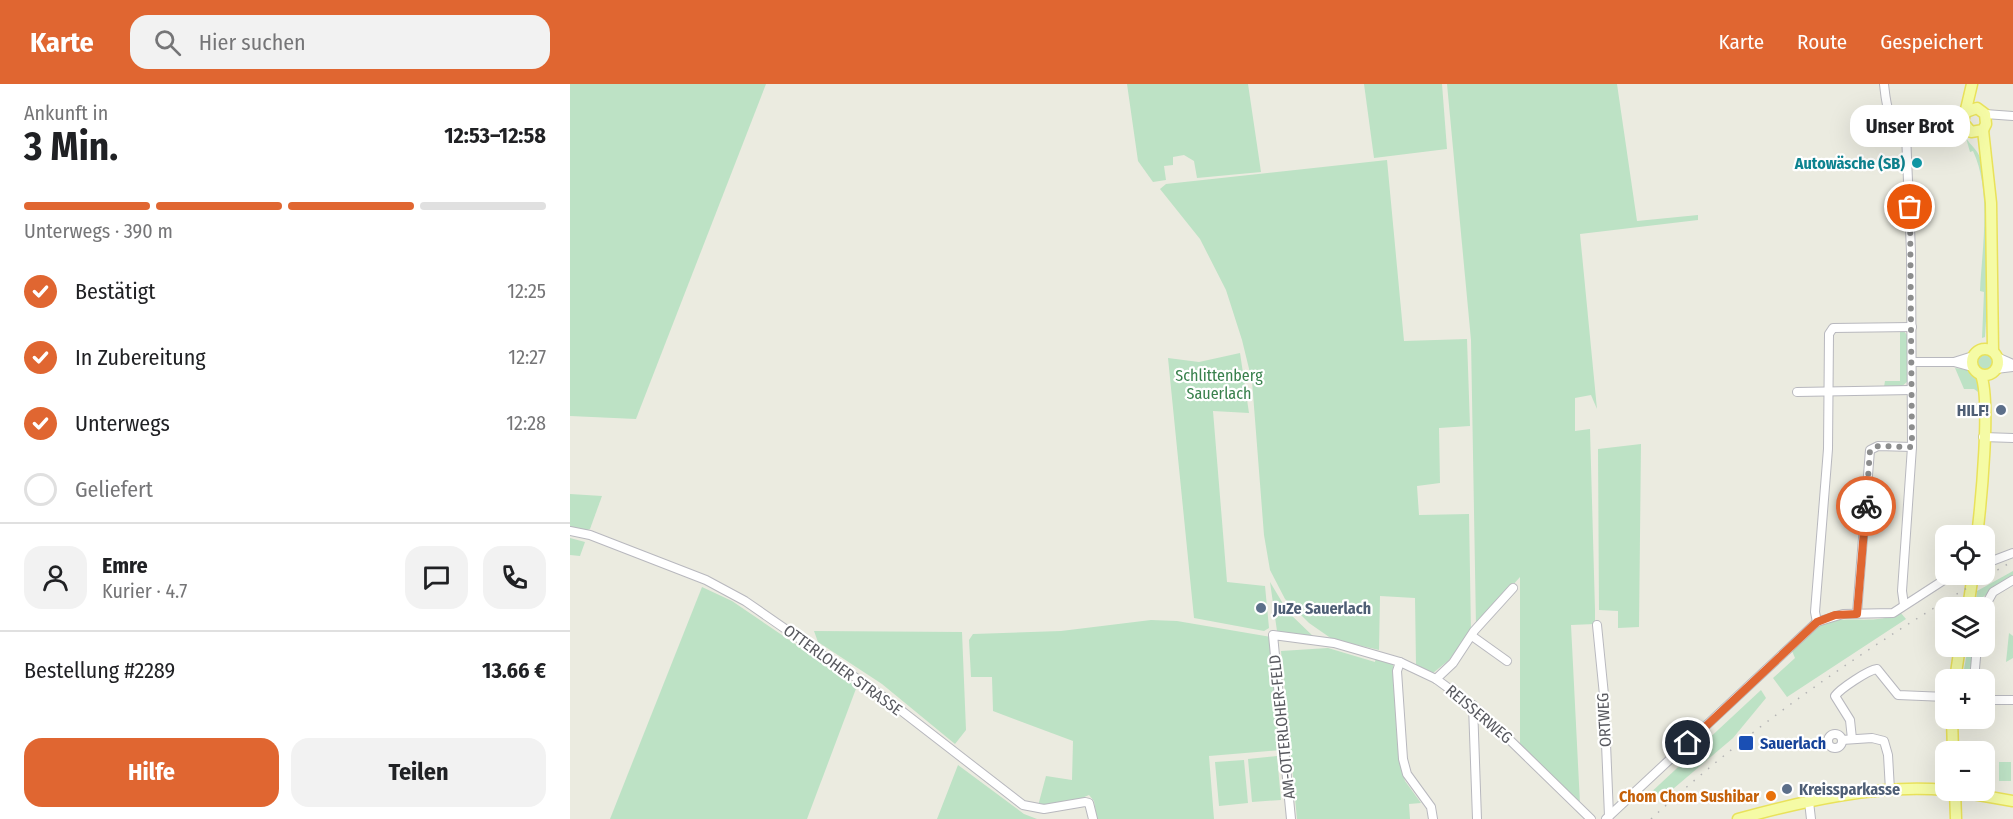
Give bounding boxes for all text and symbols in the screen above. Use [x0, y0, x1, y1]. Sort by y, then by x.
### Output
search box [130, 15, 550, 69]
text: Karte [30, 26, 94, 59]
icon: search [151, 26, 184, 59]
text: Hier suchen [199, 29, 306, 56]
text: Karte [1719, 29, 1764, 55]
text: Route [1797, 29, 1847, 55]
text: Gespeichert [1880, 29, 1983, 55]
text: Ankunft in [24, 101, 108, 125]
callout: Unser Brot [1850, 105, 1970, 147]
text: Unser Brot [1866, 114, 1954, 138]
text: 12:53–12:58 [444, 122, 546, 149]
text: 3 Min. [24, 124, 118, 170]
place label: Autowäsche (SB) [1794, 154, 1905, 173]
marker: Autowäsche (SB) [1910, 156, 1924, 170]
pin [1884, 181, 1935, 232]
icon: bag [1893, 190, 1926, 223]
text: Unterwegs · 390 m [24, 219, 173, 243]
icon: check [24, 275, 57, 308]
text: Bestätigt [75, 278, 155, 305]
text: 12:25 [507, 279, 546, 303]
icon: check [24, 341, 57, 374]
text: In Zubereitung [75, 344, 206, 371]
text: 12:27 [508, 345, 546, 369]
park label: Schlittenberg Sauerlach [1175, 366, 1263, 403]
place label: HILF! [1957, 401, 1989, 420]
marker: HILF! [1994, 403, 2008, 417]
icon: check [24, 407, 57, 440]
text: Unterwegs [75, 410, 170, 437]
text: 12:28 [506, 411, 546, 435]
text: Geliefert [75, 476, 153, 503]
courier [1836, 476, 1896, 536]
icon: bike [1850, 490, 1883, 523]
map controls [1935, 525, 1995, 801]
button: locate [1935, 525, 1995, 585]
button: person [24, 546, 87, 609]
button: chat [405, 546, 468, 609]
button: phone [483, 546, 546, 609]
text: Emre [102, 552, 148, 579]
text: Kurier · 4.7 [102, 579, 187, 603]
button: layers [1935, 597, 1995, 657]
place label: JuZe Sauerlach [1272, 599, 1371, 618]
marker: JuZe Sauerlach [1254, 601, 1268, 615]
street label: OTTERLOHER STRASSE [780, 621, 906, 719]
street label: AM-OTTERLOHER-FELD [1265, 654, 1299, 800]
text: Bestellung #2289 [24, 657, 175, 684]
text: 13.66 € [482, 657, 546, 684]
button: + [1935, 669, 1995, 729]
street label: REISSERWEG [1442, 681, 1516, 747]
street label: ORTWEG [1593, 692, 1615, 748]
pin [1662, 717, 1713, 768]
icon: home [1671, 726, 1704, 759]
marker: Sauerlach [1737, 734, 1755, 752]
place label: Sauerlach [1760, 734, 1826, 753]
button: Hilfe [24, 738, 279, 807]
button: Teilen [291, 738, 546, 807]
button: − [1935, 741, 1995, 801]
place label: Kreissparkasse [1799, 780, 1900, 799]
marker: Kreissparkasse [1780, 782, 1794, 796]
place label: Chom Chom Sushibar [1619, 787, 1759, 806]
marker: Chom Chom Sushibar [1764, 789, 1778, 803]

